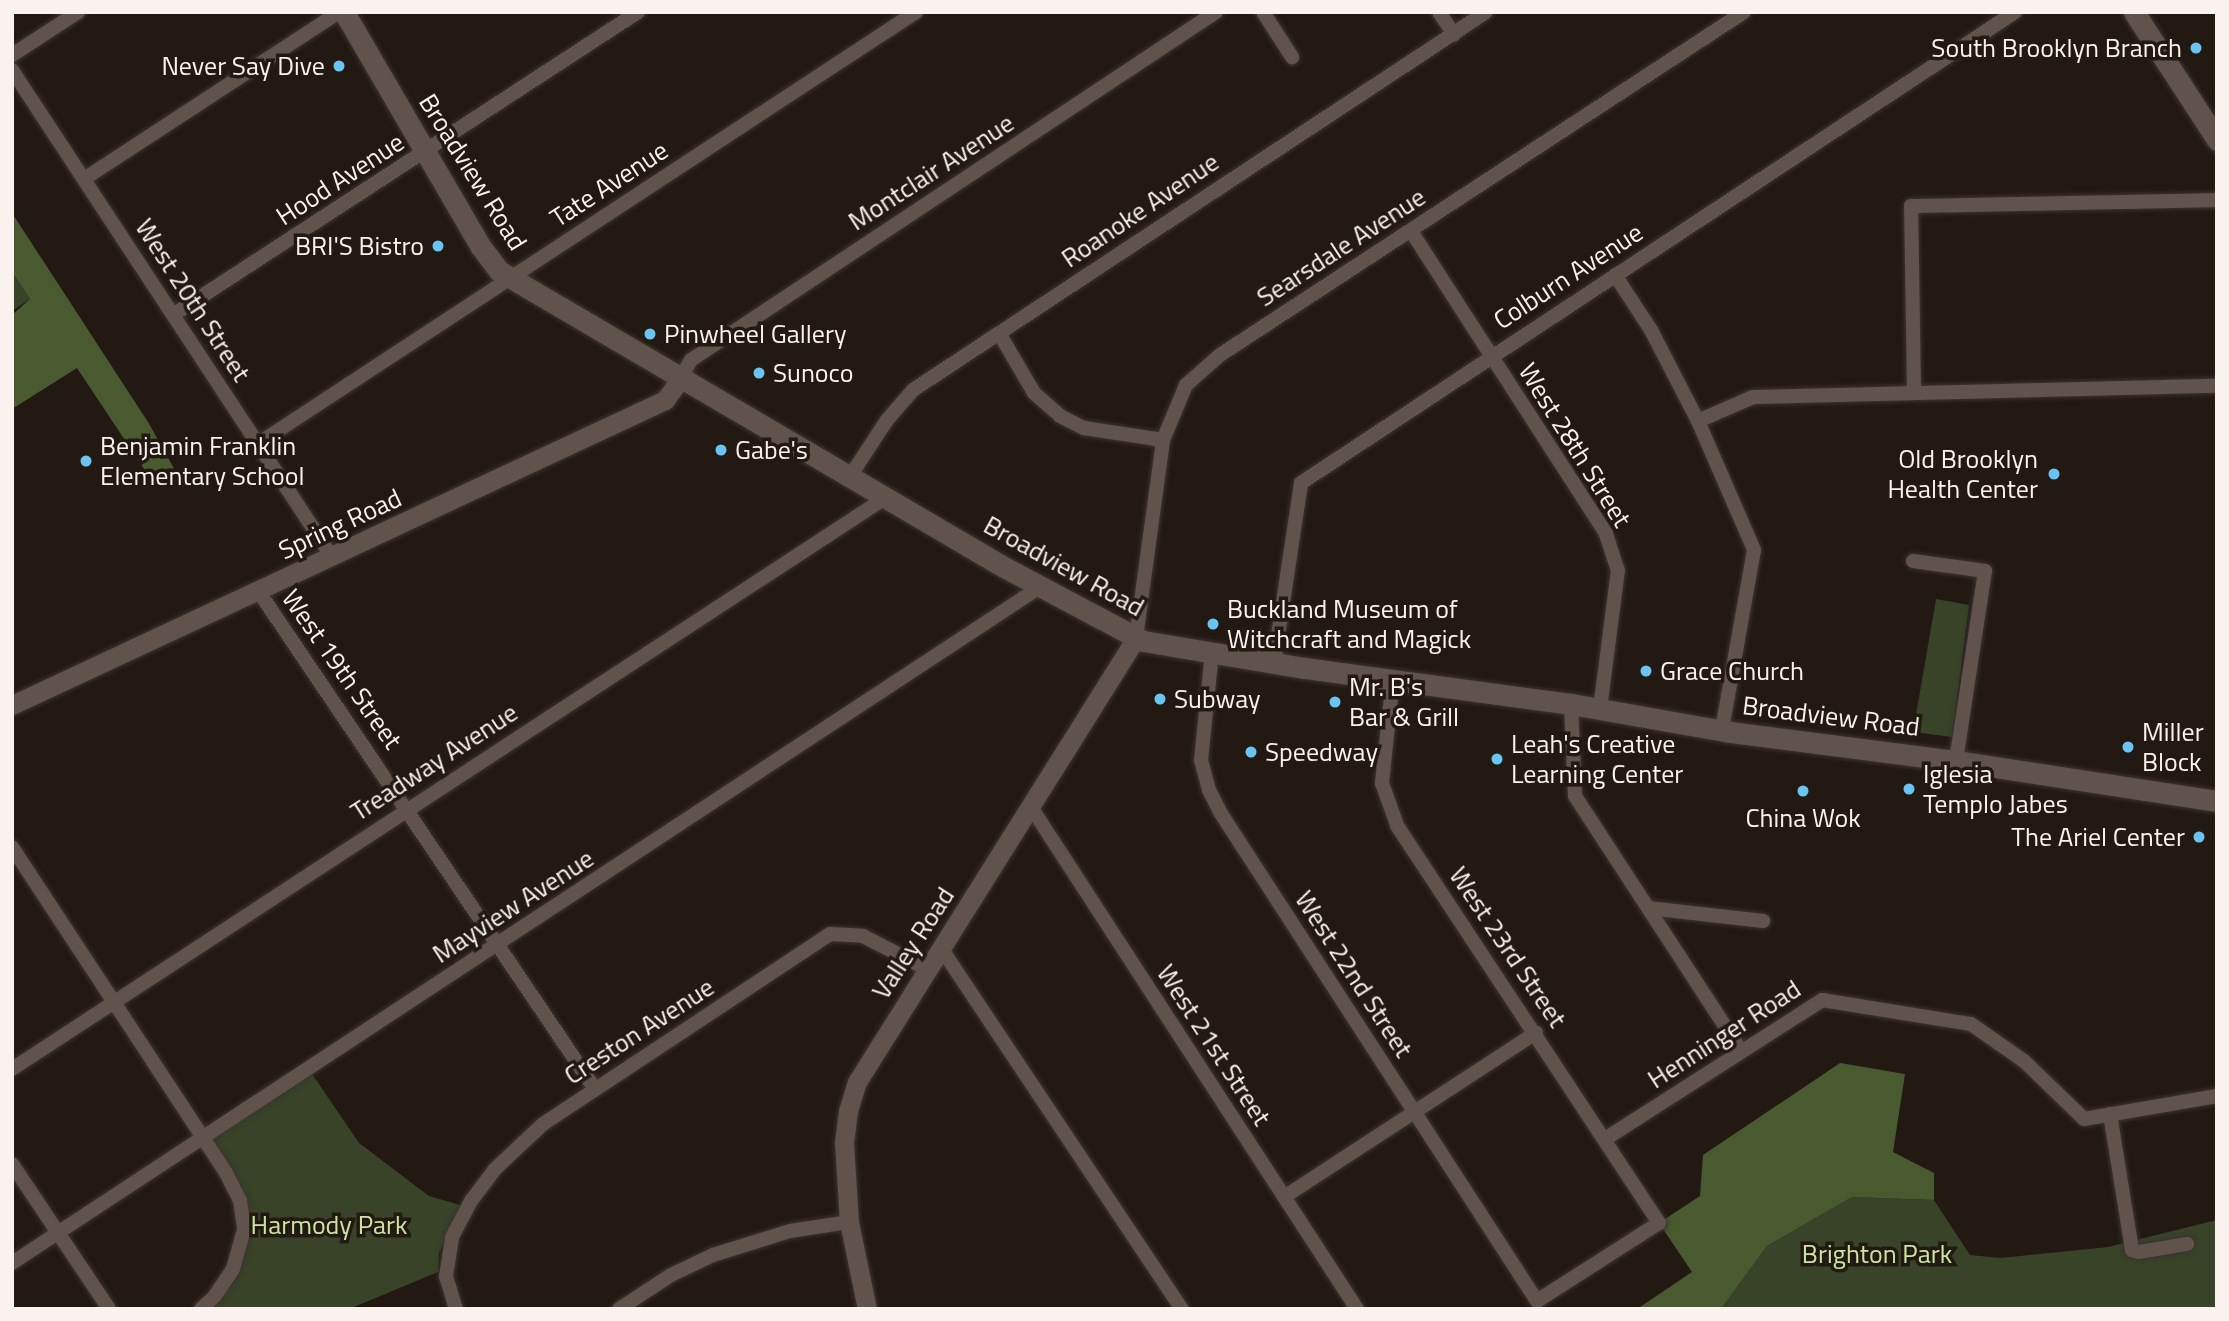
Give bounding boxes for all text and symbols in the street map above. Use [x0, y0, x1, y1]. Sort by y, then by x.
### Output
place label: South Brooklyn Branch [1931, 32, 2182, 64]
marker: South Brooklyn Branch [2188, 40, 2204, 56]
place label: Never Say Dive [161, 50, 325, 82]
marker: Never Say Dive [331, 58, 347, 74]
street label: Broadview Road [413, 88, 533, 256]
street label: Montclair Avenue [843, 107, 1019, 237]
street label: Hood Avenue [270, 126, 410, 232]
street label: Tate Avenue [544, 135, 674, 233]
street label: Roanoke Avenue [1056, 146, 1224, 274]
street label: Searsdale Avenue [1251, 181, 1431, 313]
street label: West 20th Street [129, 213, 257, 387]
street label: Colburn Avenue [1488, 216, 1648, 336]
place label: BRI'S Bistro [295, 230, 424, 262]
marker: BRI'S Bistro [430, 238, 446, 254]
place label: Pinwheel Gallery [664, 318, 846, 350]
marker: Pinwheel Gallery [642, 326, 658, 342]
place label: Sunoco [773, 357, 853, 389]
street label: West 28th Street [1512, 357, 1638, 533]
marker: Sunoco [751, 365, 767, 381]
place label: Benjamin Franklin Elementary School [100, 430, 305, 492]
place label: Gabe's [735, 434, 808, 466]
marker: Gabe's [713, 442, 729, 458]
place label: Old Brooklyn Health Center [1887, 443, 2038, 504]
marker: Benjamin Franklin Elementary School [78, 453, 94, 469]
marker: Old Brooklyn Health Center [2044, 464, 2064, 484]
street label: Spring Road [274, 482, 406, 566]
street label: Broadview Road [978, 509, 1150, 623]
street label: West 19th Street [275, 583, 409, 755]
place label: Buckland Museum of Witchcraft and Magick [1227, 593, 1471, 654]
marker: Buckland Museum of Witchcraft and Magick [1205, 616, 1221, 632]
place label: Grace Church [1660, 655, 1804, 687]
marker: Grace Church [1638, 663, 1654, 679]
place label: Mr. B's Bar & Grill [1349, 671, 1459, 732]
place label: Subway [1174, 683, 1261, 715]
street label: Broadview Road [1741, 690, 1921, 742]
marker: Subway [1152, 691, 1168, 707]
marker: Mr. B's Bar & Grill [1327, 694, 1343, 710]
street label: Treadway Avenue [345, 697, 523, 827]
place label: Miller Block [2142, 716, 2204, 778]
place label: Leah's Creative Learning Center [1511, 728, 1683, 790]
place label: Speedway [1265, 736, 1378, 768]
marker: Miller Block [2120, 739, 2136, 755]
marker: Speedway [1243, 744, 1259, 760]
marker: Leah's Creative Learning Center [1489, 751, 1505, 767]
place label: Iglesia Templo Jabes [1923, 758, 2068, 820]
marker: Iglesia Templo Jabes [1901, 781, 1917, 797]
marker: China Wok [1795, 783, 1811, 799]
place label: China Wok [1745, 802, 1861, 834]
place label: The Ariel Center [2011, 821, 2185, 853]
marker: The Ariel Center [2191, 829, 2207, 845]
street label: Mayview Avenue [427, 842, 599, 970]
street label: West 23rd Street [1443, 861, 1573, 1033]
street label: Valley Road [865, 881, 961, 1005]
street label: West 22nd Street [1289, 885, 1419, 1063]
street label: West 21st Street [1150, 959, 1278, 1131]
street label: Creston Avenue [558, 971, 720, 1091]
street label: Henninger Road [1642, 973, 1806, 1095]
park label: Harmody Park [251, 1209, 407, 1241]
park label: Brighton Park [1802, 1238, 1952, 1270]

